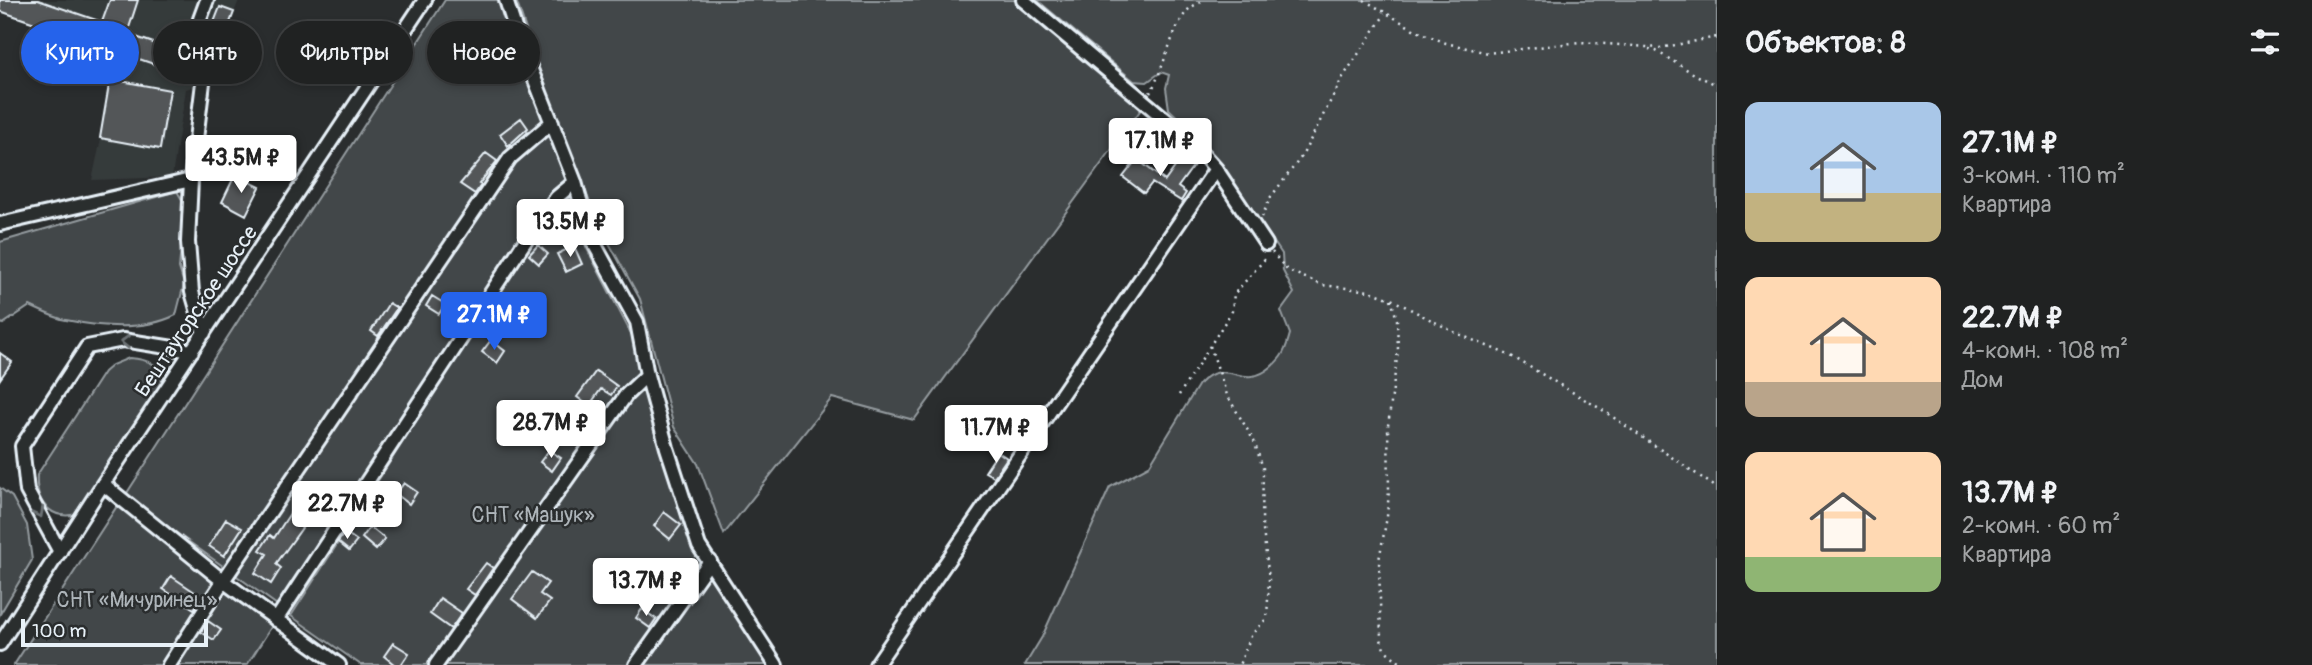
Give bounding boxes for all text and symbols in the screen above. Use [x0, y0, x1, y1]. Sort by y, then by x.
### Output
chip: Купить [21, 21, 139, 84]
chip: Снять [153, 21, 262, 84]
chip: Фильтры [276, 21, 413, 84]
chip: Новое [427, 21, 540, 84]
icon: filters [2246, 23, 2284, 61]
text: Объектов: 8 [1745, 24, 1906, 61]
pin: 17.1M ₽ [1095, 118, 1225, 178]
text: 27.1M ₽ [1962, 124, 2059, 161]
text: 17.1M ₽ [1125, 126, 1195, 155]
icon: home [1801, 130, 1885, 214]
pin: 43.5M ₽ [176, 136, 306, 195]
text: 43.5M ₽ [201, 143, 281, 172]
text: 3-комн. · 110 m² [1962, 161, 2125, 190]
text: Квартира [1962, 190, 2051, 219]
pin: 13.5M ₽ [505, 200, 635, 259]
text: 13.5M ₽ [533, 207, 607, 236]
street label: Бештаугорское шоссе [129, 220, 264, 402]
pin: 27.1M ₽ [429, 292, 559, 352]
text: 22.7M ₽ [1962, 299, 2064, 336]
text: 27.1M ₽ [457, 300, 531, 329]
icon: home [1801, 305, 1885, 389]
one-way arrow [119, 334, 130, 350]
text: 4-комн. · 108 m² [1962, 336, 2128, 365]
text: Дом [1962, 365, 2003, 394]
pin: 28.7M ₽ [486, 400, 616, 460]
pin: 11.7M ₽ [931, 406, 1061, 465]
text: 28.7M ₽ [512, 408, 590, 437]
text: 11.7M ₽ [961, 413, 1031, 442]
text: 13.7M ₽ [1962, 474, 2059, 511]
icon: home [1801, 480, 1885, 564]
pin: 22.7M ₽ [282, 482, 412, 541]
text: 22.7M ₽ [308, 489, 386, 518]
park label: СНТ «Машук» [471, 502, 595, 529]
one-way arrow [31, 506, 44, 518]
text: 2-комн. · 60 m² [1962, 511, 2120, 540]
text: Квартира [1962, 540, 2051, 569]
pin: 13.7M ₽ [581, 558, 711, 618]
text: 13.7M ₽ [609, 566, 683, 595]
park label: СНТ «Мичуринец» [57, 587, 218, 614]
scale bar [21, 616, 208, 648]
text: 100 m [32, 619, 86, 643]

